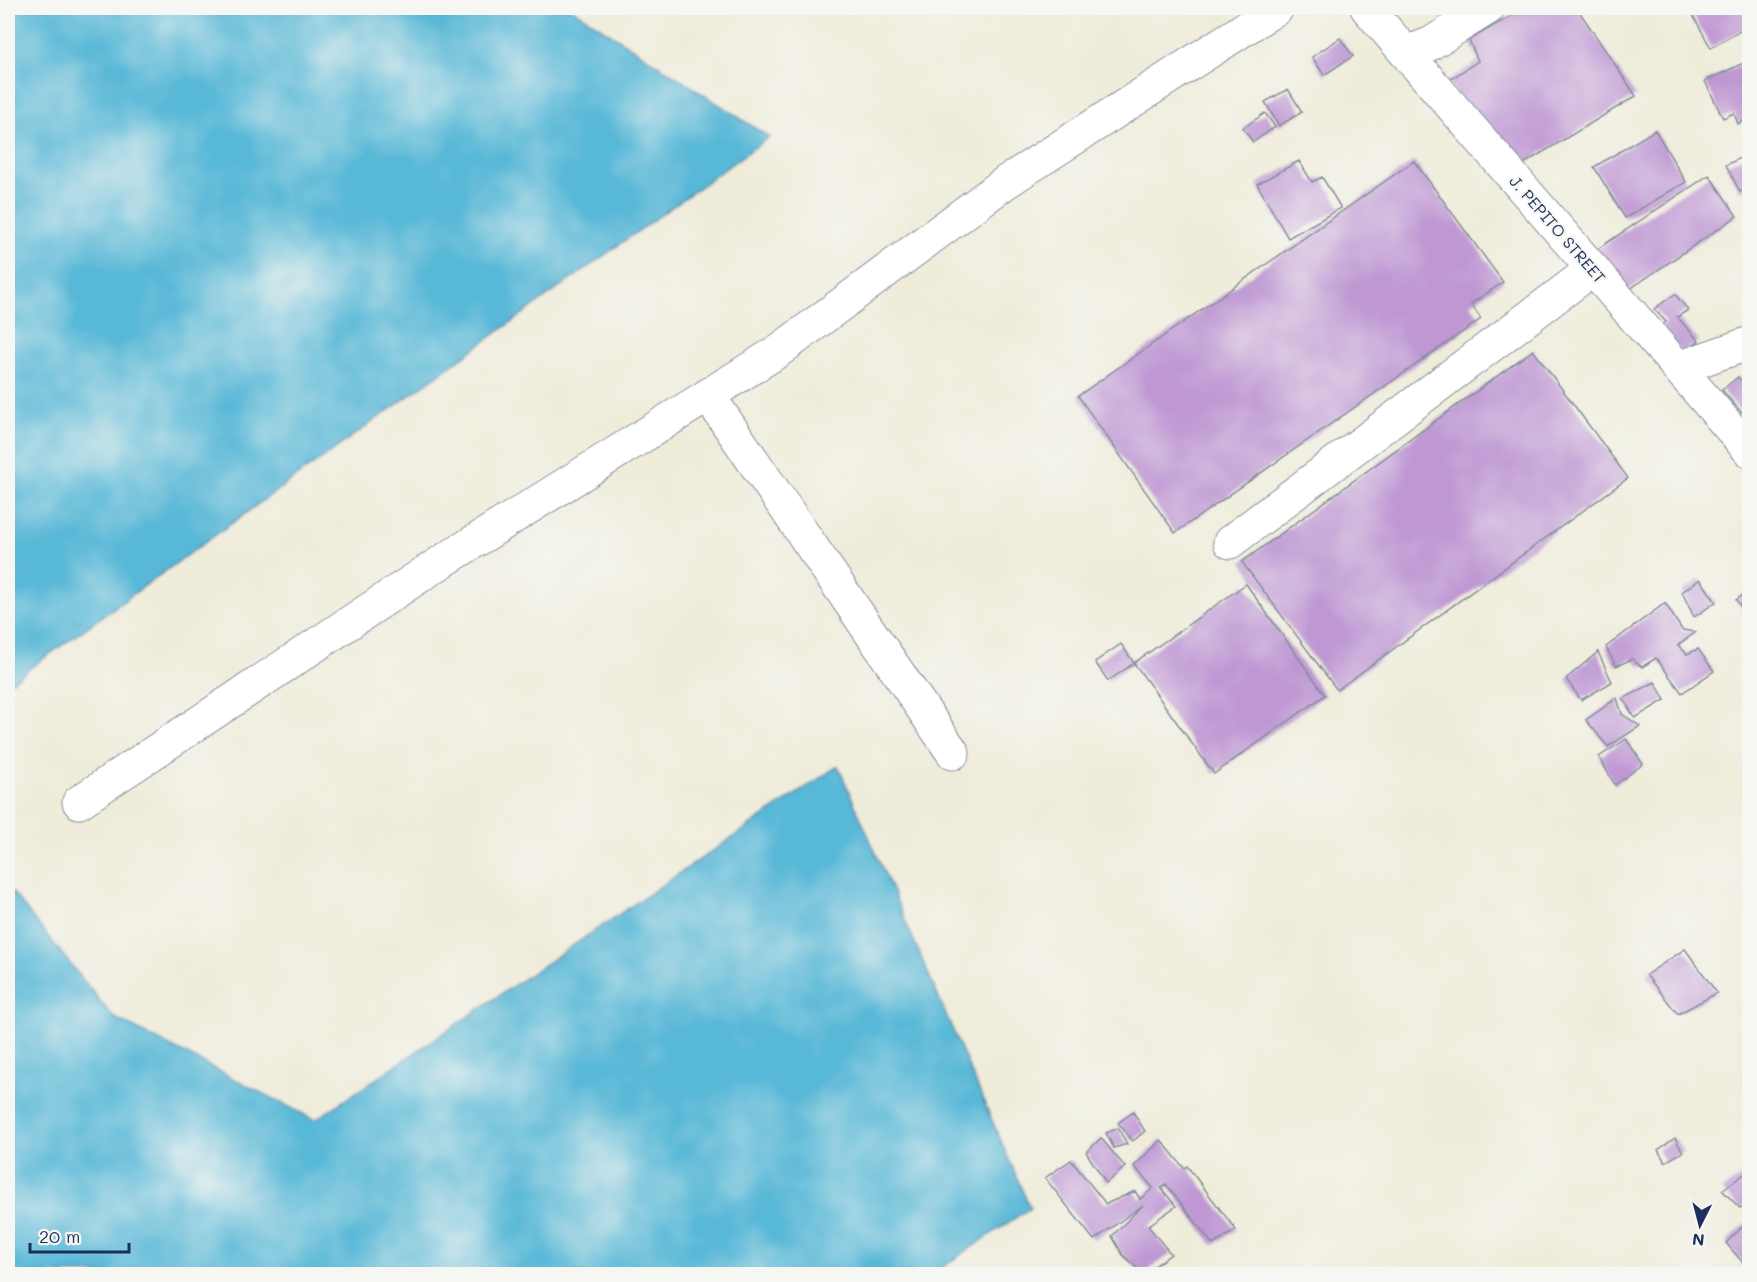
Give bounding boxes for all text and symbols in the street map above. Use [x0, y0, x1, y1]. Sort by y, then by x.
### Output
street label: J. PEPITO STREET [1505, 171, 1611, 287]
north arrow [1670, 1195, 1730, 1255]
scale bar [30, 1216, 129, 1254]
text: 20 m [39, 1224, 80, 1248]
text: N [1691, 1229, 1706, 1251]

